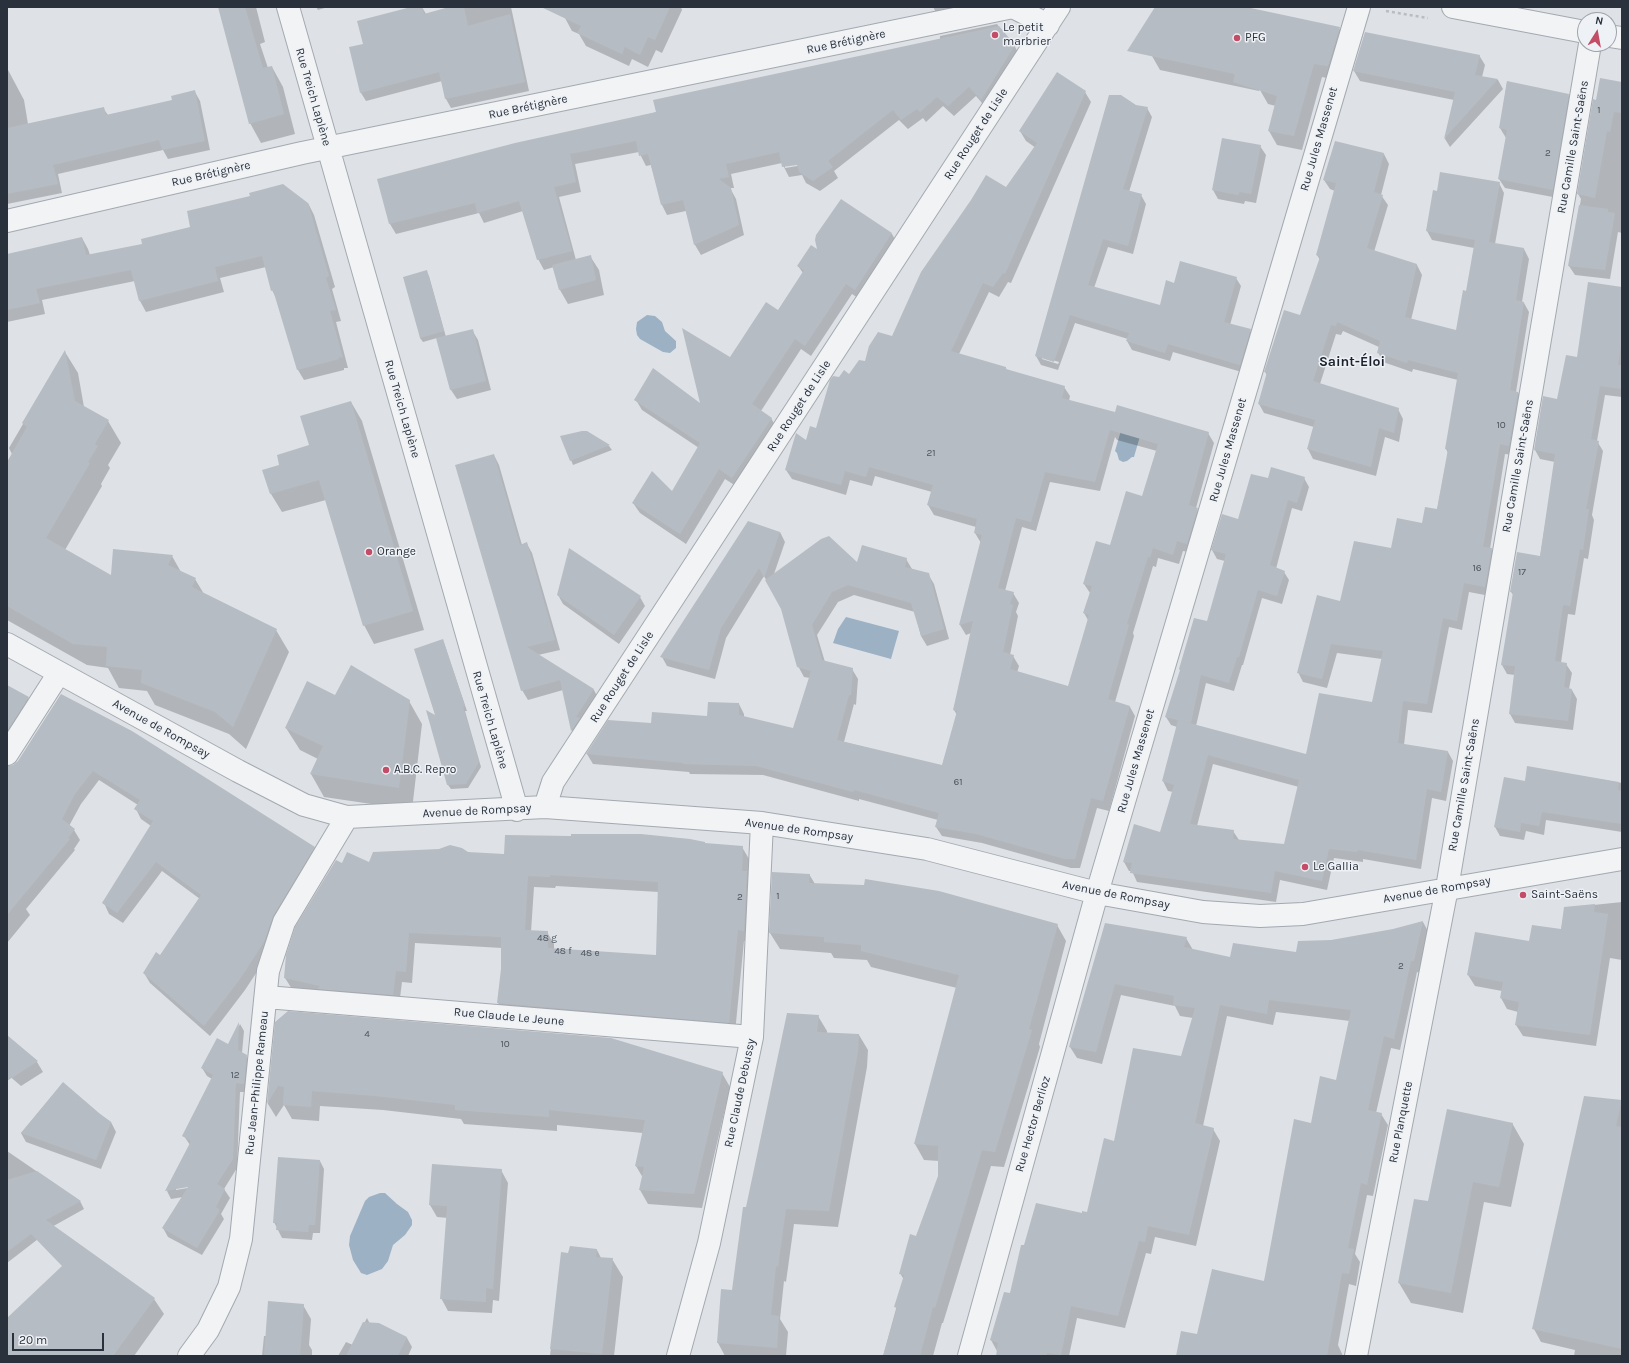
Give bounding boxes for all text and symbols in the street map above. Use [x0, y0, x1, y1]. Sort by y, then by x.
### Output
north arrow [1577, 12, 1617, 52]
text: N [1594, 14, 1604, 28]
place label: Le petit marbrier [1003, 21, 1051, 49]
street label: Rue Brétignère [805, 27, 887, 57]
marker: Le petit marbrier [990, 30, 1000, 40]
place label: PFG [1245, 31, 1266, 45]
marker: PFG [1232, 33, 1242, 43]
street label: Rue Treich Laplène [292, 46, 334, 148]
street label: Rue Camille Saint-Saëns [1554, 79, 1592, 215]
street label: Rue Jules Massenet [1297, 85, 1341, 193]
street label: Rue Rouget de Lisle [941, 86, 1011, 182]
street label: Rue Brétignère [487, 92, 569, 122]
house number: 1 [1597, 104, 1601, 116]
house number: 2 [1545, 147, 1551, 159]
street label: Rue Brétignère [170, 158, 252, 190]
district label: Saint-Éloi [1319, 354, 1385, 370]
street label: Rue Treich Laplène [381, 358, 423, 460]
street label: Rue Rouget de Lisle [764, 358, 834, 454]
street label: Rue Jules Massenet [1206, 396, 1250, 504]
street label: Rue Camille Saint-Saëns [1499, 398, 1537, 534]
house number: 10 [1496, 419, 1506, 431]
house number: 21 [926, 447, 936, 459]
place label: Orange [377, 545, 416, 559]
marker: Orange [364, 547, 374, 557]
house number: 16 [1472, 562, 1482, 574]
house number: 17 [1518, 566, 1526, 578]
street label: Rue Rouget de Lisle [587, 629, 657, 725]
street label: Rue Treich Laplène [469, 669, 511, 771]
street label: Avenue de Rompsay [110, 696, 212, 762]
street label: Rue Jules Massenet [1114, 707, 1158, 815]
street label: Rue Camille Saint-Saëns [1445, 717, 1483, 853]
place label: A.B.C. Repro [394, 763, 456, 777]
marker: A.B.C. Repro [381, 765, 391, 775]
house number: 61 [953, 776, 963, 788]
street label: Avenue de Rompsay [422, 801, 532, 821]
street label: Avenue de Rompsay [744, 815, 854, 845]
place label: Le Gallia [1313, 860, 1359, 874]
marker: Le Gallia [1300, 862, 1310, 872]
street label: Avenue de Rompsay [1382, 873, 1492, 907]
street label: Avenue de Rompsay [1061, 878, 1171, 912]
place label: Saint-Saëns [1531, 888, 1598, 902]
house number: 1 [776, 890, 780, 902]
marker: Saint-Saëns [1518, 890, 1528, 900]
house number: 2 [737, 891, 743, 903]
house number: 48 g [537, 932, 557, 944]
house number: 48 f [554, 945, 572, 957]
house number: 48 e [580, 947, 600, 959]
house number: 2 [1398, 960, 1404, 972]
street label: Rue Claude Le Jeune [453, 1005, 565, 1029]
street label: Rue Jean-Philippe Rameau [242, 1010, 272, 1156]
house number: 4 [364, 1028, 370, 1040]
street label: Rue Claude Debussy [721, 1037, 759, 1149]
house number: 10 [500, 1038, 510, 1050]
house number: 12 [230, 1069, 240, 1081]
street label: Rue Hector Berlioz [1012, 1074, 1054, 1174]
street label: Rue Planquette [1386, 1080, 1416, 1164]
scale bar [14, 1325, 106, 1351]
text: 20 m [19, 1333, 47, 1347]

